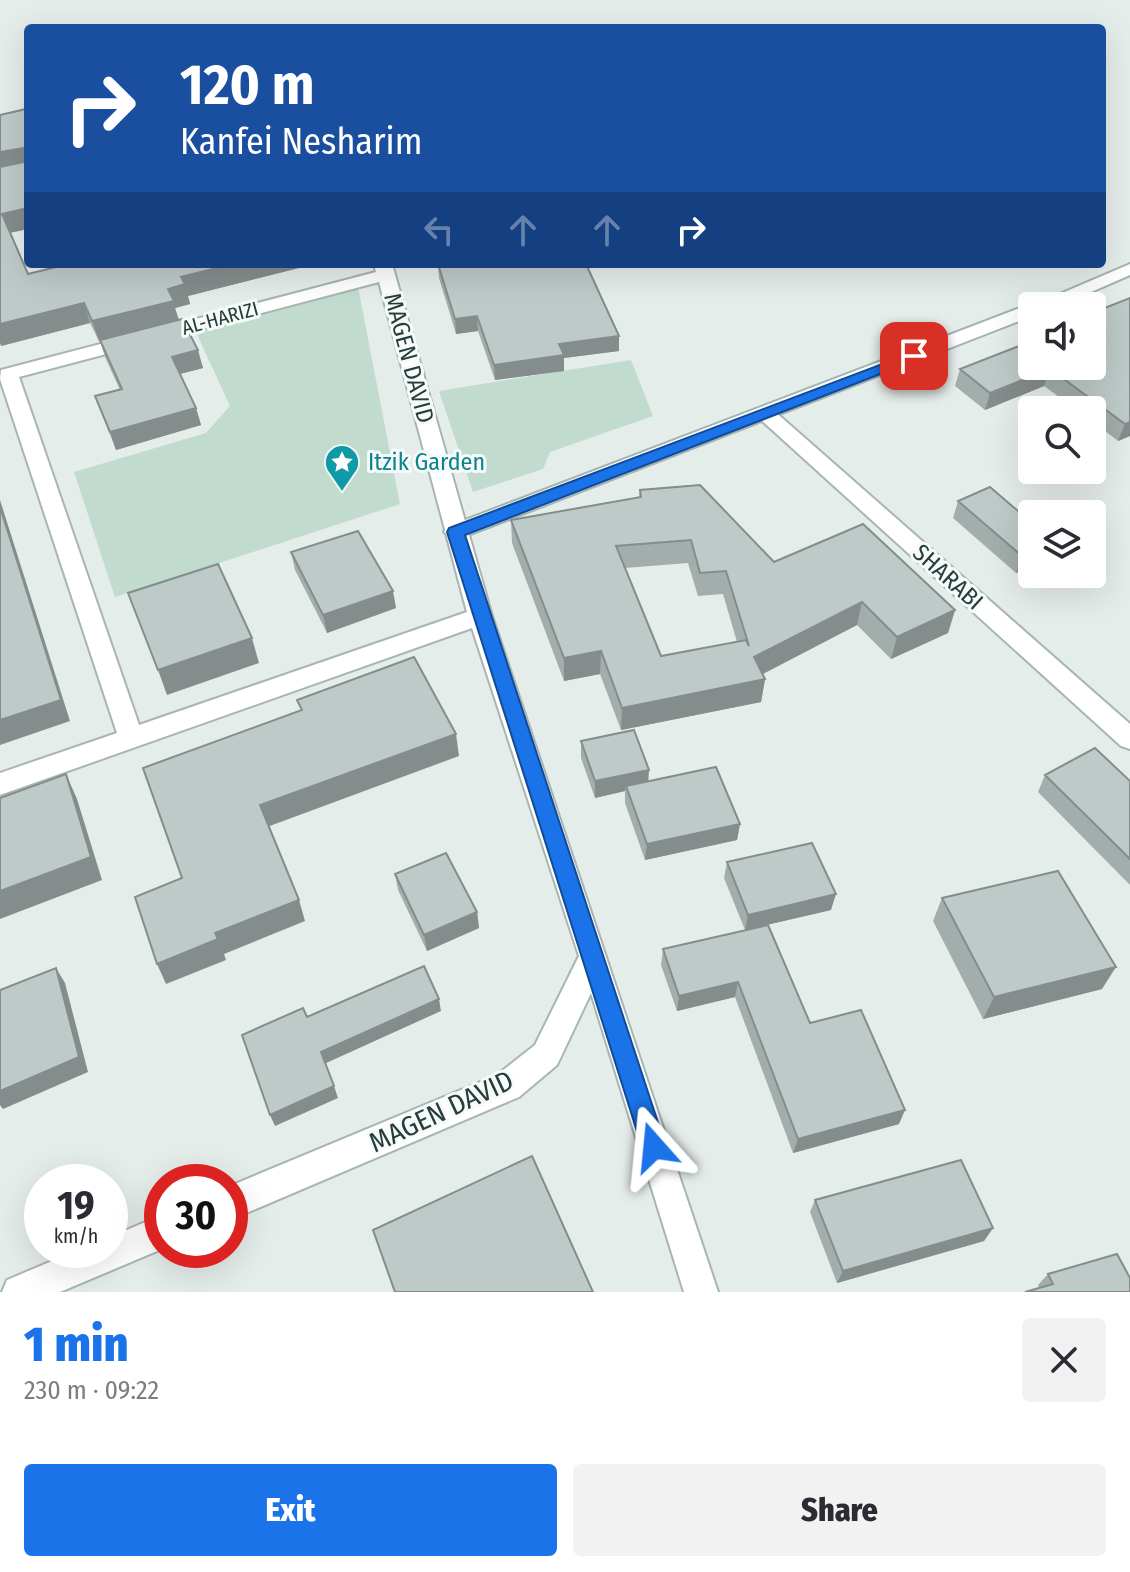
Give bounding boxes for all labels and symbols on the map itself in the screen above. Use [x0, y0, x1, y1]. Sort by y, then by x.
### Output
street label: MAGEN DAVID [378, 290, 440, 426]
street label: AL-HARIZI [179, 296, 261, 340]
pin [880, 322, 948, 390]
place icon: Itzik Garden [323, 443, 361, 493]
place label: Itzik Garden [368, 448, 485, 476]
street label: SHARABI [907, 538, 989, 616]
street label: MAGEN DAVID [364, 1064, 519, 1159]
position arrow [612, 1105, 696, 1189]
speed limit sign: 30 [144, 1164, 248, 1268]

